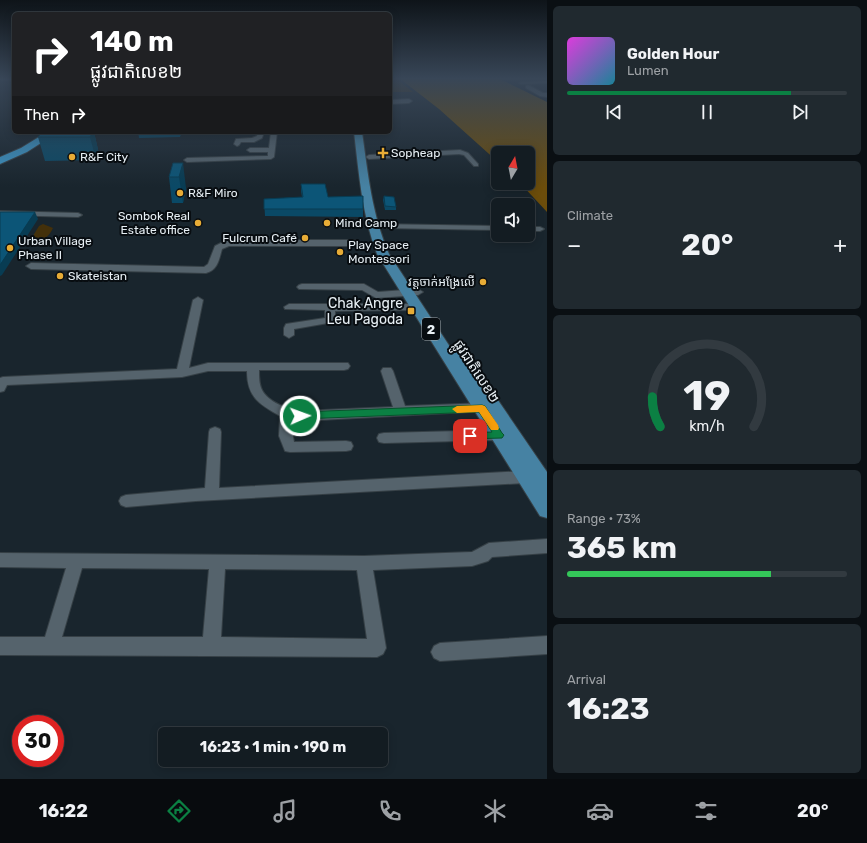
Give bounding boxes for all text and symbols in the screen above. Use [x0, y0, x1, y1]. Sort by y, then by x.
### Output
text: 140 m [90, 25, 174, 58]
icon: right [24, 28, 76, 80]
text: Golden Hour [627, 45, 719, 63]
text: ផ្លូវជាតិលេខ២ [90, 61, 182, 83]
text: Lumen [627, 63, 669, 78]
icon: previous [603, 101, 625, 123]
icon: pause [696, 101, 718, 123]
icon: next [789, 101, 811, 123]
icon: right [67, 104, 89, 126]
text: Then [24, 106, 59, 124]
place label: Sopheap [391, 146, 440, 160]
north arrow [491, 146, 535, 190]
map controls [491, 146, 535, 242]
marker: Sopheap [378, 148, 388, 158]
place label: R&F City [80, 150, 129, 164]
marker: R&F City [67, 152, 77, 162]
place label: R&F Miro [188, 186, 238, 200]
marker: R&F Miro [175, 188, 185, 198]
button: sound [491, 198, 535, 242]
text: Climate [567, 208, 613, 223]
place label: Sombok Real Estate office [118, 209, 190, 237]
place label: Mind Camp [335, 216, 397, 230]
marker: Sombok Real Estate office [193, 218, 203, 228]
marker: Mind Camp [322, 218, 332, 228]
text: 20° [681, 227, 733, 263]
place label: Fulcrum Café [222, 231, 297, 245]
text: − [567, 232, 581, 259]
text: + [833, 232, 847, 259]
marker: Fulcrum Café [300, 233, 310, 243]
place label: Urban Village Phase II [18, 234, 92, 262]
place label: Play Space Montessori [348, 238, 410, 266]
marker: Urban Village Phase II [5, 243, 15, 253]
marker: Play Space Montessori [335, 247, 345, 257]
place label: Skateistan [68, 269, 127, 283]
marker: Skateistan [55, 271, 65, 281]
place label: វត្តចាក់អង្រែលើ [408, 275, 475, 289]
marker: វត្តចាក់អង្រែលើ [478, 277, 488, 287]
place label: Chak Angre Leu Pagoda [327, 295, 403, 328]
marker: Chak Angre Leu Pagoda [406, 306, 416, 316]
road number: 2 [422, 318, 440, 340]
street label: ផ្លូវជាតិលេខ២ [447, 337, 503, 408]
text: 19 [683, 371, 731, 420]
position arrow [279, 395, 321, 437]
text: km/h [689, 418, 725, 435]
pin [453, 419, 487, 453]
icon: arrive [459, 425, 481, 447]
text: Range · 73% [567, 511, 641, 526]
text: 365 km [567, 530, 677, 566]
text: Arrival [567, 672, 606, 687]
text: 16:23 [567, 691, 649, 727]
speed limit sign: 30 [12, 715, 64, 767]
text: 16:23 · 1 min · 190 m [200, 738, 346, 756]
icon: directions [165, 797, 193, 825]
icon: music [271, 797, 299, 825]
icon: phone [376, 797, 404, 825]
icon: climate [481, 797, 509, 825]
icon: car [586, 797, 614, 825]
icon: filters [692, 797, 720, 825]
text: 16:22 [39, 800, 88, 822]
text: 20° [797, 800, 828, 822]

